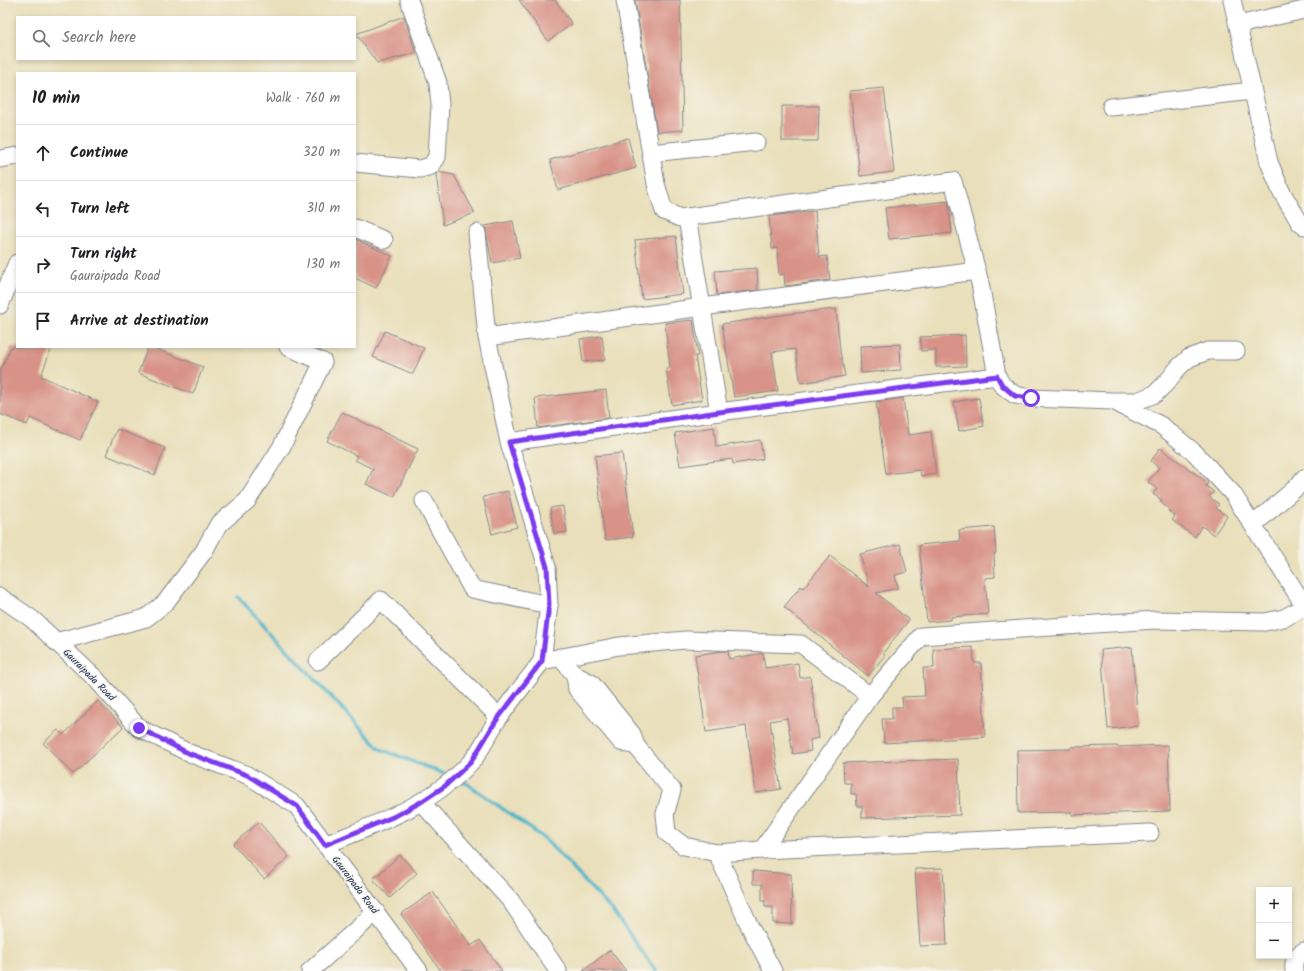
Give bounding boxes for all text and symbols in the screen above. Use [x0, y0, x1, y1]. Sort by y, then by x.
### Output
search box [16, 16, 356, 60]
text: Search here [62, 26, 136, 50]
icon: search [30, 27, 52, 49]
text: 10 min [32, 85, 80, 112]
text: Walk · 760 m [266, 88, 340, 109]
text: Continue [70, 141, 128, 165]
icon: ahead [32, 142, 54, 164]
text: 320 m [303, 142, 340, 163]
text: Turn left [70, 197, 130, 221]
icon: left [32, 198, 54, 220]
text: 310 m [306, 198, 340, 219]
text: Turn right [70, 242, 137, 266]
icon: right [32, 254, 54, 276]
text: 130 m [306, 254, 340, 275]
text: Gauraipada Road [70, 266, 160, 287]
text: Arrive at destination [70, 309, 209, 333]
icon: arrive [32, 310, 54, 332]
route start [1022, 389, 1040, 407]
street label: Gauraipada Road [59, 645, 120, 706]
route end [130, 719, 148, 737]
street label: Gauraipada Road [328, 853, 383, 918]
map controls [1256, 887, 1292, 959]
button: + [1256, 887, 1292, 923]
button: − [1256, 923, 1292, 959]

